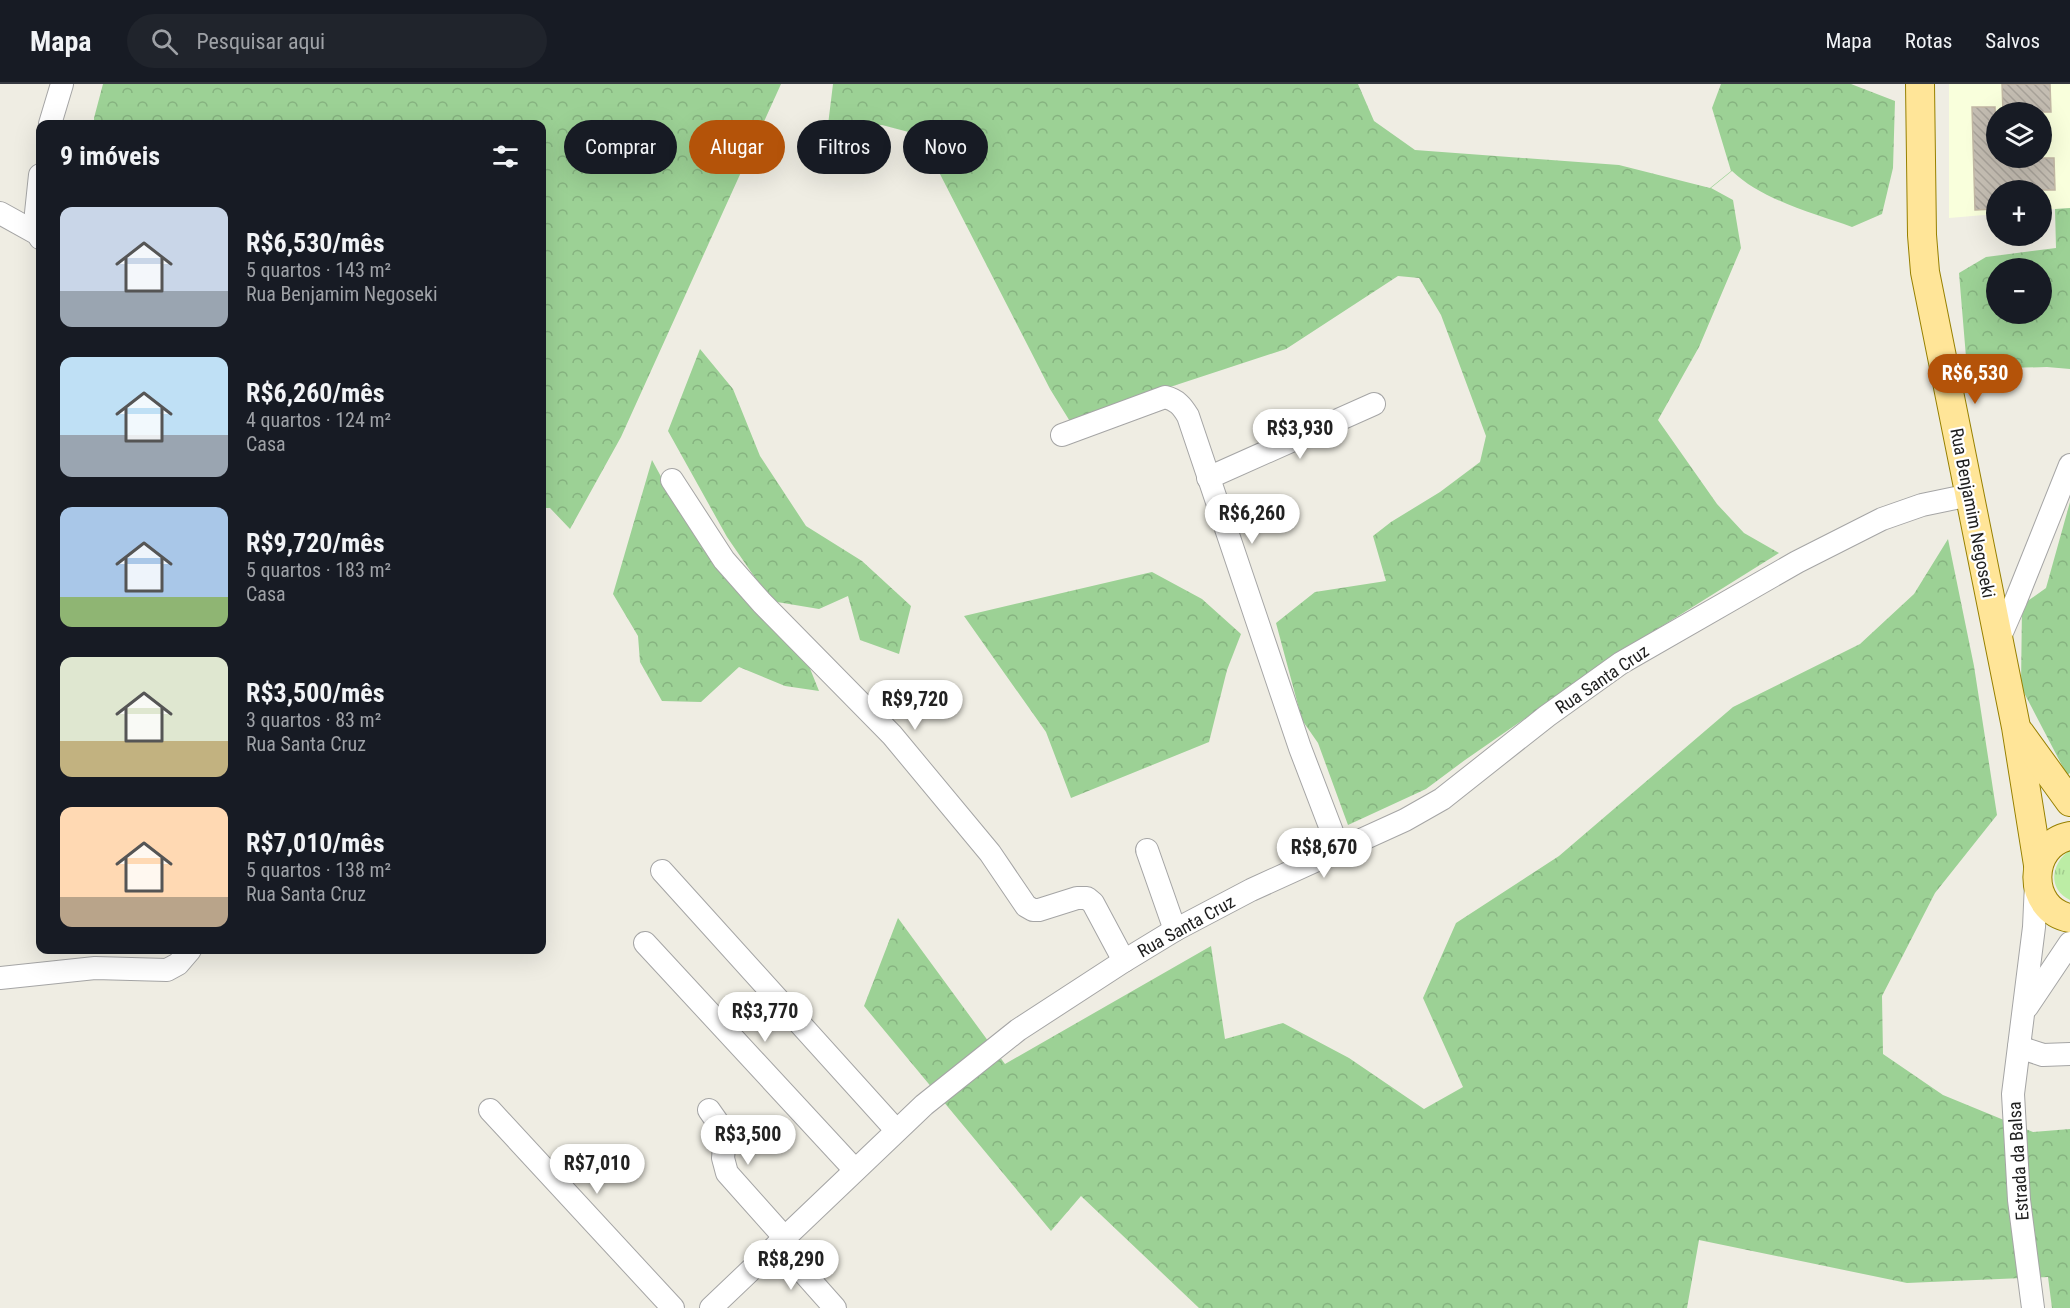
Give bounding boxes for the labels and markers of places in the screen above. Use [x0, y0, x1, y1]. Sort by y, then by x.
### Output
pin: R$6,530 [1920, 354, 2030, 405]
pin: R$3,930 [1245, 409, 1355, 460]
pin: R$6,260 [1197, 494, 1307, 545]
pin: R$9,720 [860, 680, 970, 731]
pin: R$8,670 [1269, 828, 1379, 879]
pin: R$3,770 [710, 992, 820, 1043]
pin: R$3,500 [693, 1115, 803, 1166]
pin: R$7,010 [542, 1144, 652, 1195]
pin: R$8,290 [736, 1240, 846, 1291]

